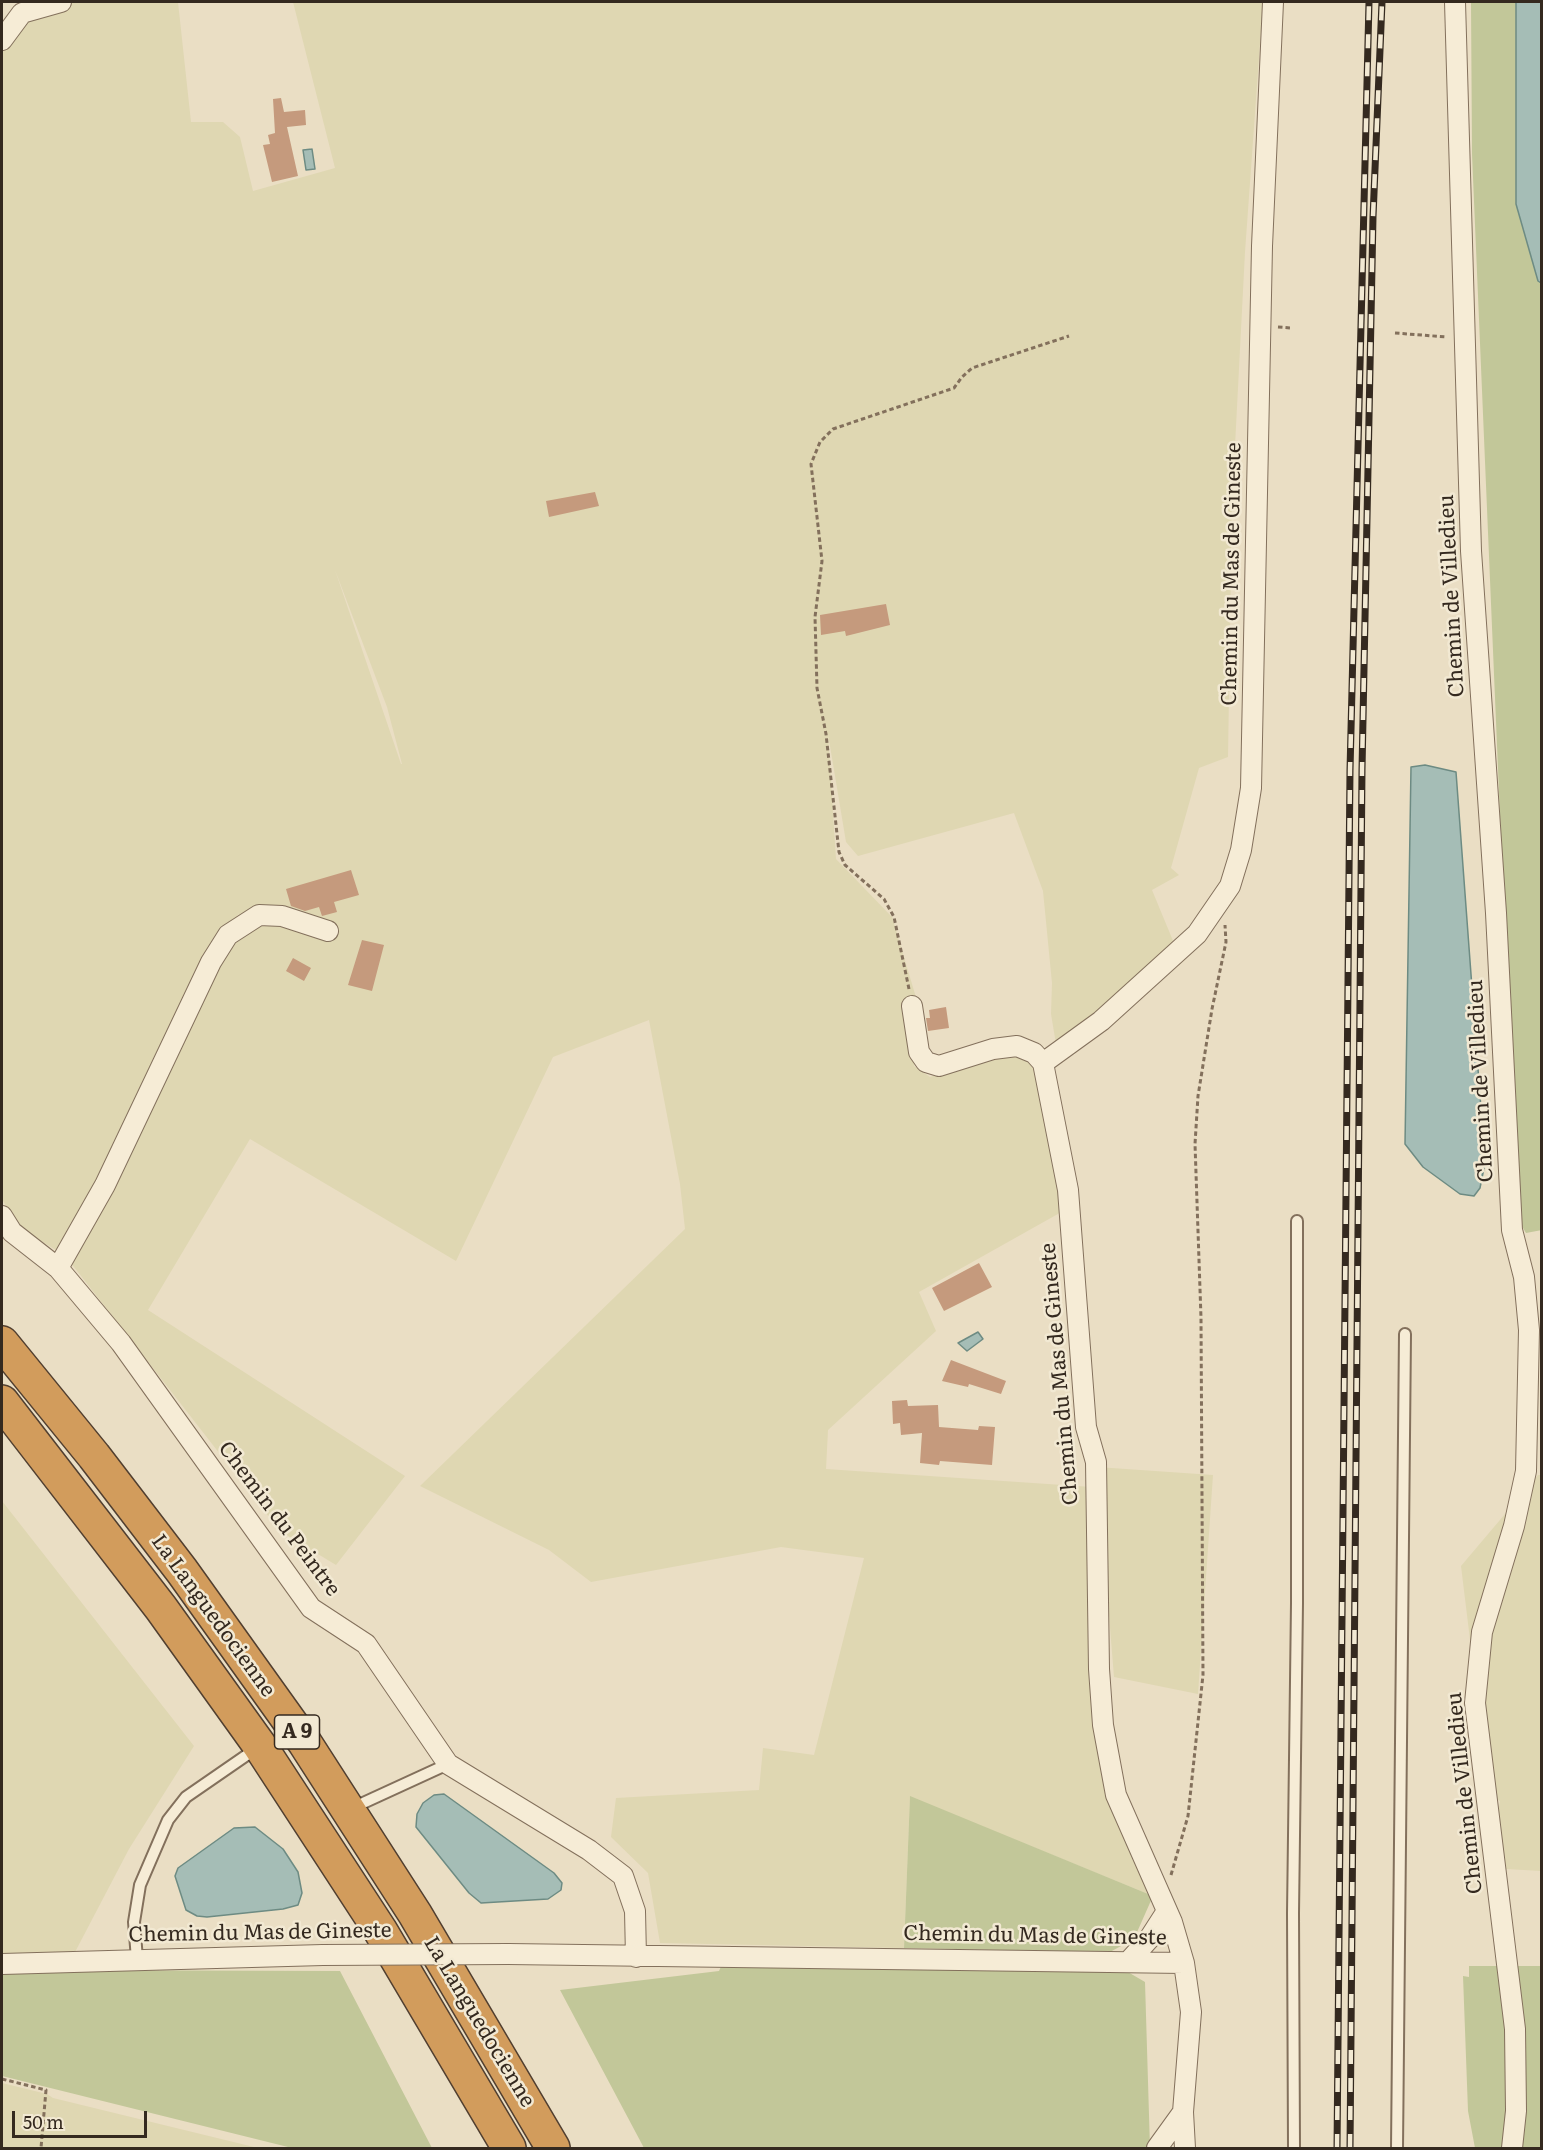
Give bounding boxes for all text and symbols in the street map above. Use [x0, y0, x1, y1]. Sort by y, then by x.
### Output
street label: Chemin du Mas de Gineste [1217, 442, 1247, 706]
street label: Chemin de Villedieu [1434, 494, 1470, 698]
street label: Chemin de Villedieu [1463, 979, 1499, 1183]
street label: Chemin du Mas de Gineste [1036, 1242, 1084, 1506]
street label: Chemin du Peintre [213, 1437, 345, 1601]
street label: La Languedocienne [146, 1530, 280, 1702]
street label: Chemin de Villedieu [1442, 1691, 1488, 1895]
road number: A 9 [274, 1715, 320, 1749]
street label: Chemin du Mas de Gineste [128, 1918, 392, 1948]
street label: Chemin du Mas de Gineste [903, 1921, 1167, 1951]
street label: La Languedocienne [418, 1932, 540, 2112]
scale bar [15, 2099, 150, 2137]
text: 50 m [23, 2108, 64, 2135]

